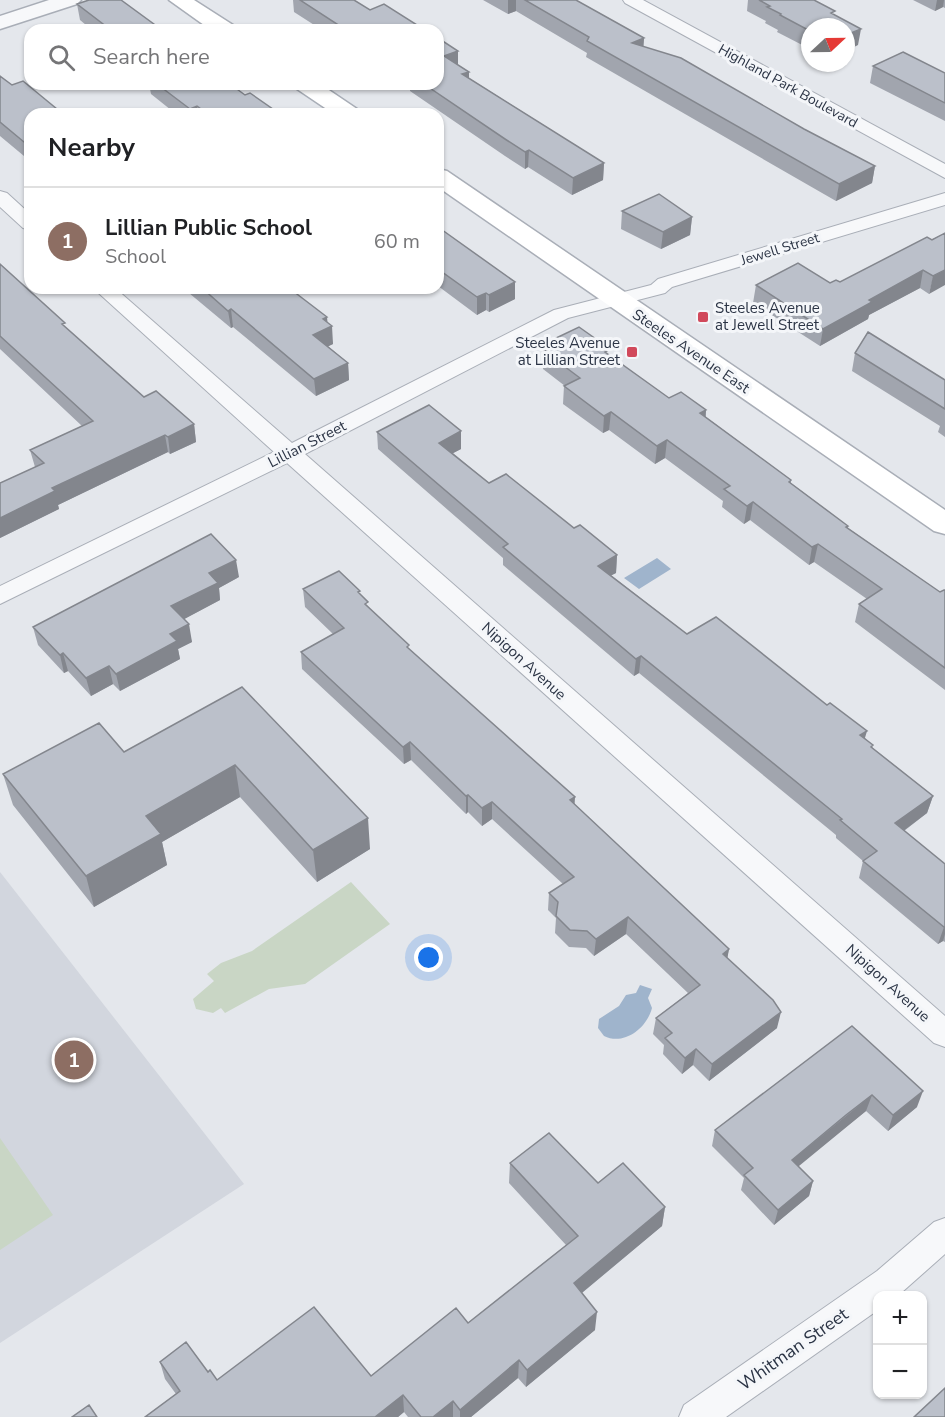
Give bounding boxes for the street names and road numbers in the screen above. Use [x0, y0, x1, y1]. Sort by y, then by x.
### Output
street label: Highland Park Boulevard [715, 40, 861, 132]
street label: Jewell Street [737, 228, 822, 270]
street label: Steeles Avenue East [628, 304, 754, 398]
street label: Lillian Street [264, 415, 350, 472]
street label: Nipigon Avenue [477, 618, 571, 704]
street label: Nipigon Avenue [841, 940, 935, 1026]
street label: Whitman Street [733, 1302, 853, 1396]

